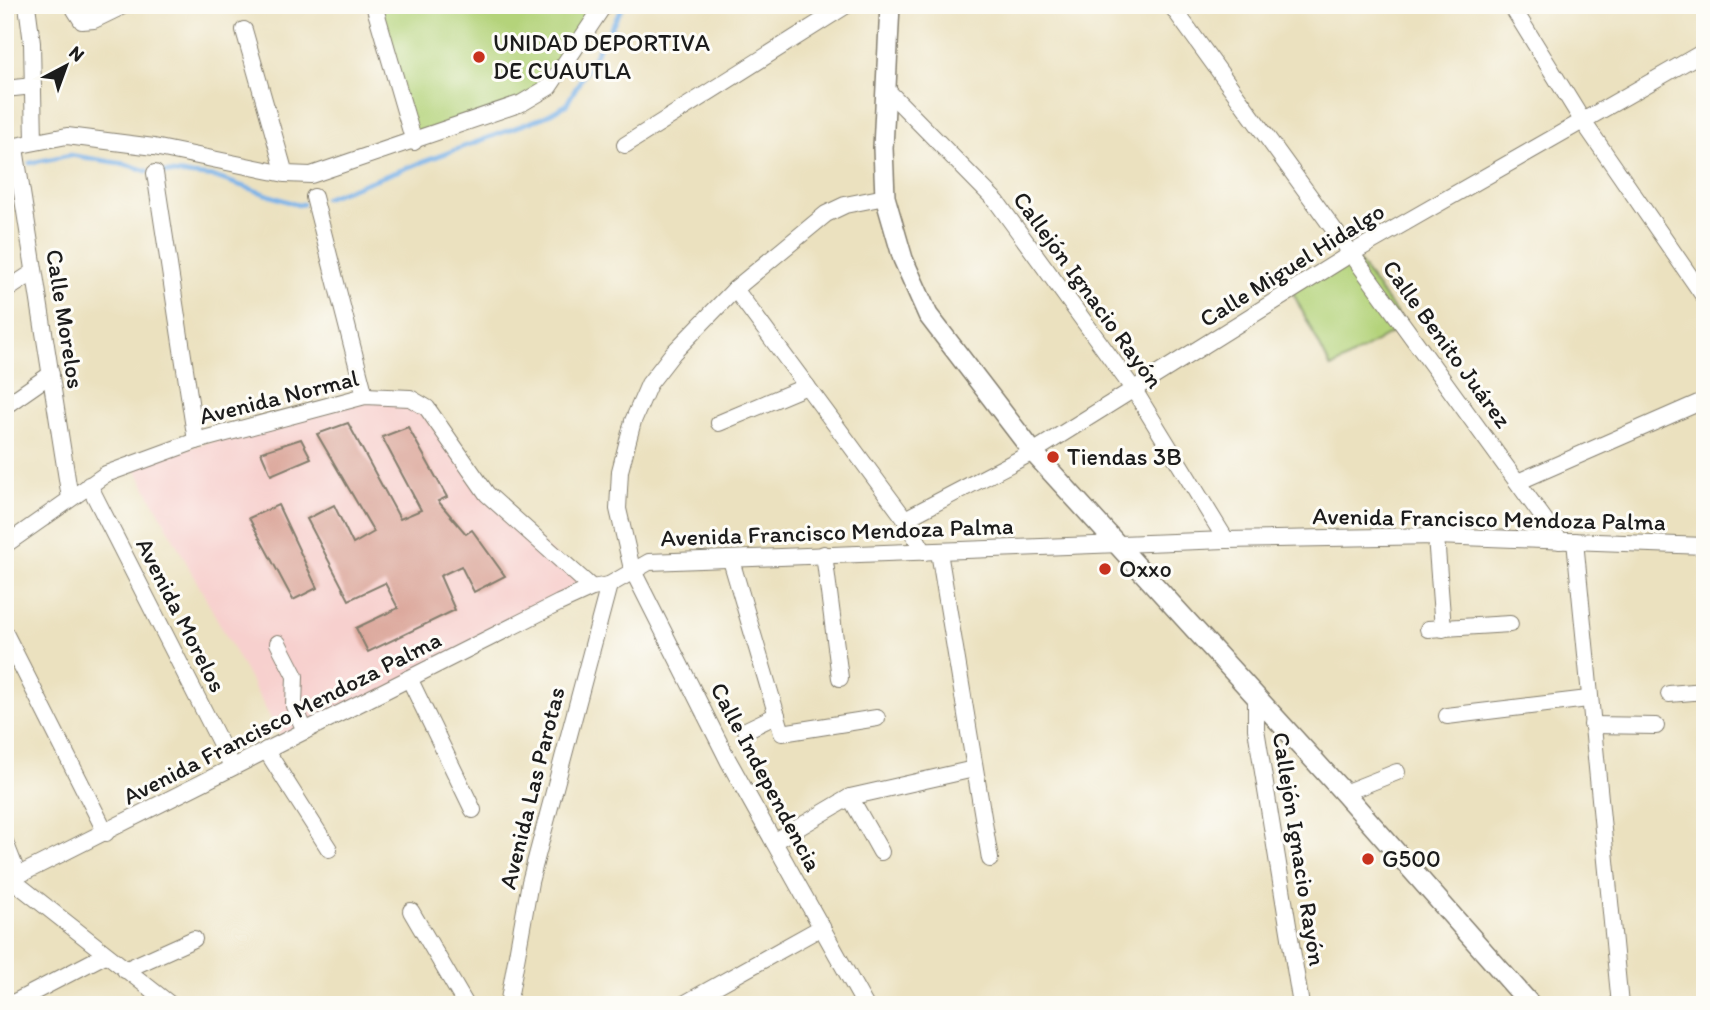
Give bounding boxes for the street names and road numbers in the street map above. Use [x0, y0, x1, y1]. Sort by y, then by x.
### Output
street label: Callejón Ignacio Rayón [1007, 186, 1170, 394]
street label: Calle Miguel Hidalgo [1194, 196, 1389, 333]
street label: Calle Morelos [40, 247, 91, 391]
street label: Calle Benito Juárez [1377, 254, 1518, 433]
street label: Avenida Normal [196, 363, 362, 430]
street label: Avenida Francisco Mendoza Palma [1312, 501, 1666, 536]
street label: Avenida Francisco Mendoza Palma [660, 511, 1014, 552]
street label: Avenida Morelos [130, 533, 233, 697]
street label: Avenida Francisco Mendoza Palma [118, 624, 446, 811]
street label: Calle Independencia [704, 677, 829, 877]
street label: Avenida Las Parotas [492, 684, 571, 892]
street label: Callejón Ignacio Rayón [1267, 730, 1332, 968]

